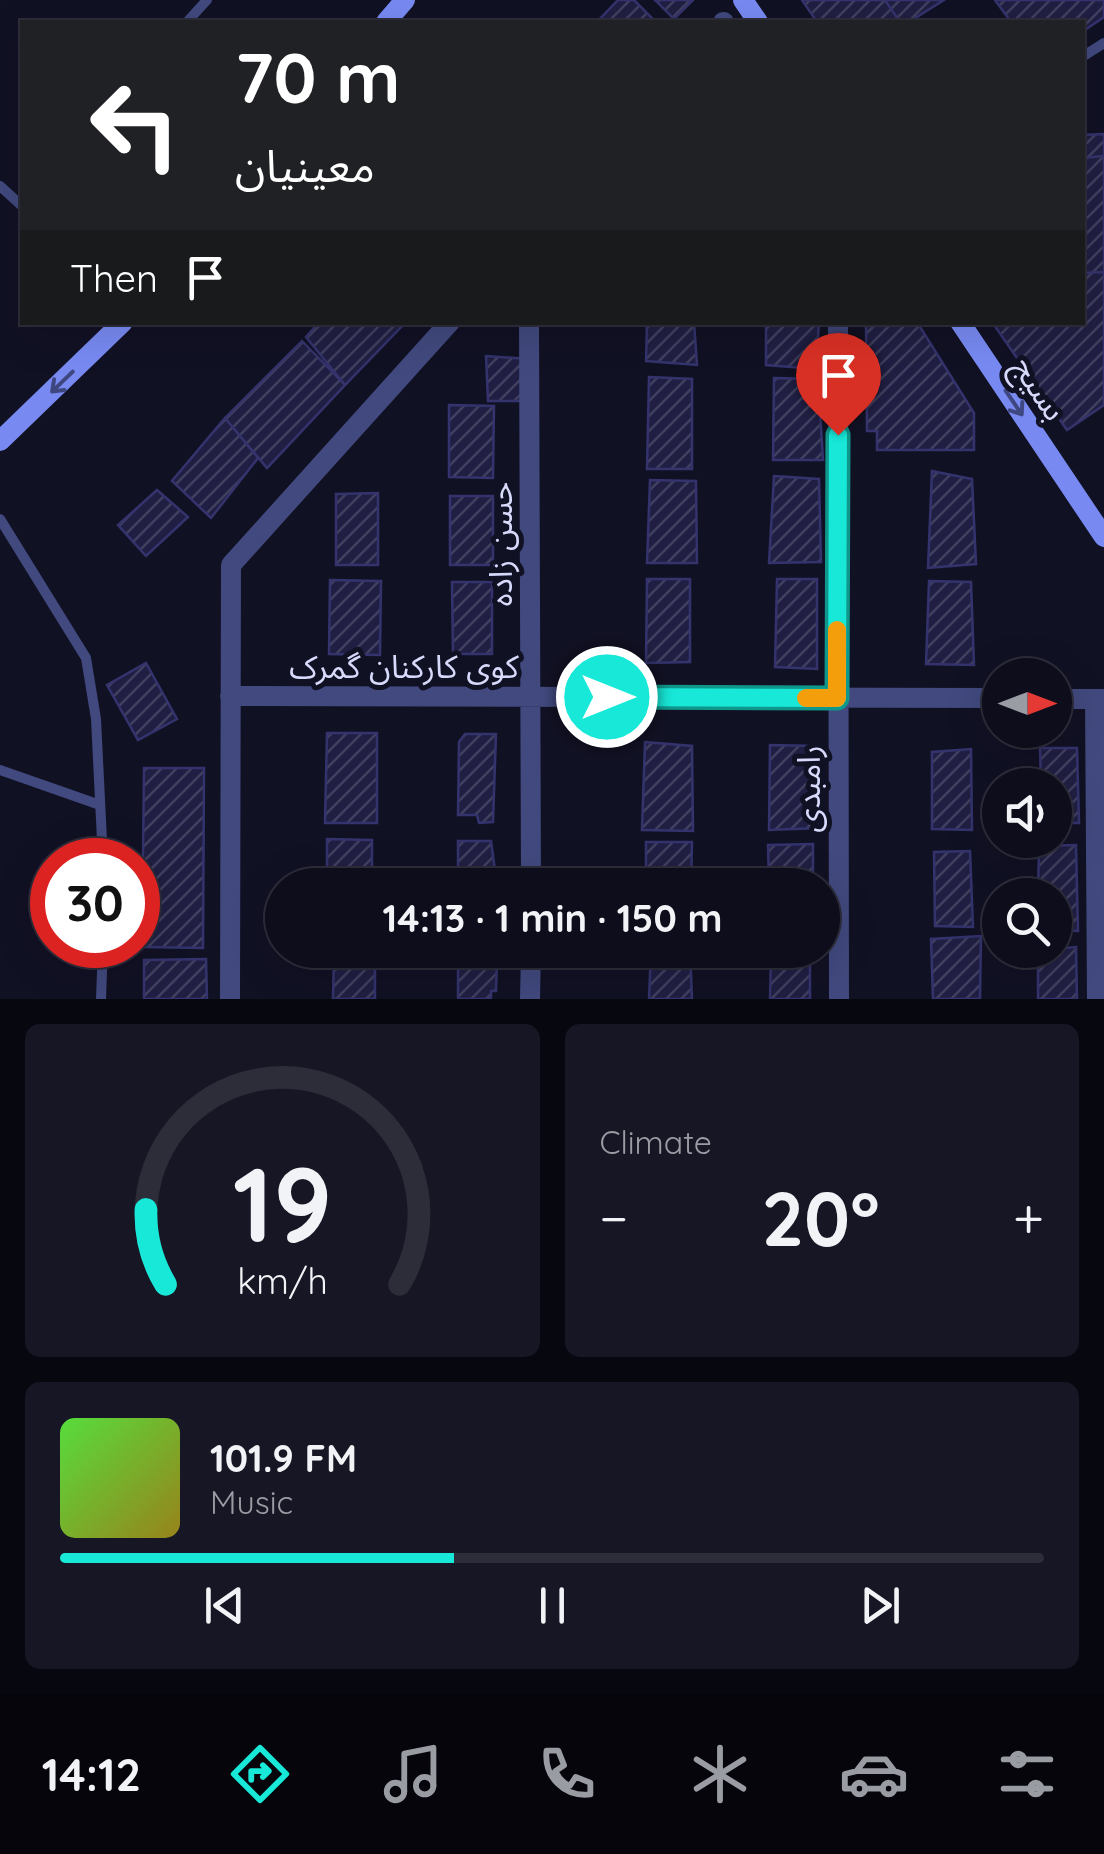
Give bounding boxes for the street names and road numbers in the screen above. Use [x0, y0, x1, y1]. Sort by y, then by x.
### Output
street label: بسیج [1000, 348, 1076, 430]
street label: حسن زاده [480, 482, 520, 606]
street label: کوی کارکنان گمرک [289, 646, 520, 686]
street label: رامبدی [788, 745, 828, 833]

